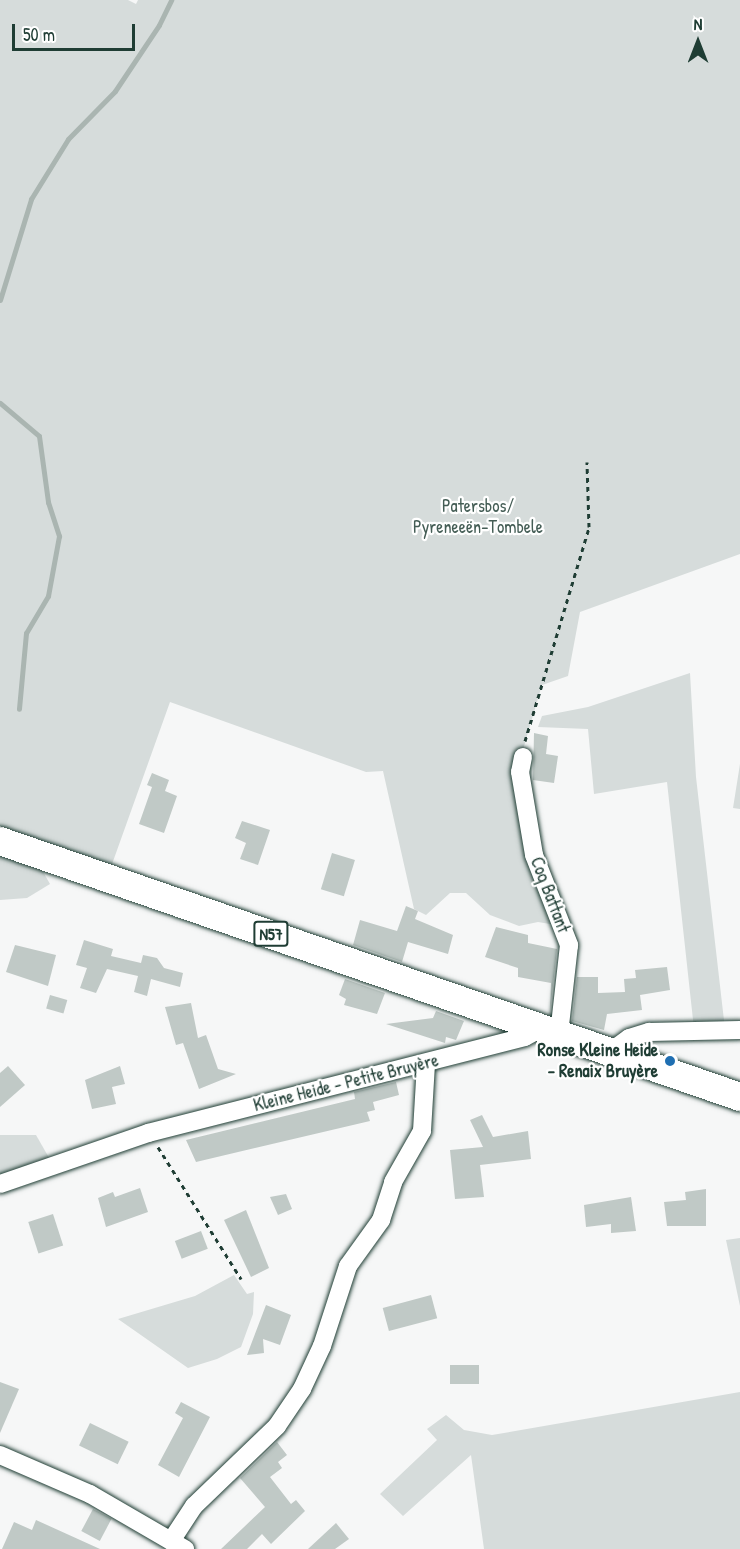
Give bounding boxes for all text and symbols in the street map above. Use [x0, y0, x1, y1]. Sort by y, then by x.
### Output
scale bar [15, 12, 138, 50]
north arrow [668, 12, 728, 72]
text: N [694, 13, 702, 35]
text: 50 m [23, 22, 55, 47]
park label: Patersbos/ Pyreneeën-Tombele [413, 496, 543, 538]
street label: Coq Battant [526, 854, 574, 936]
road number: N57 [253, 921, 289, 947]
place label: Ronse Kleine Heide - Renaix Bruyère [538, 1040, 658, 1082]
street label: Kleine Heide - Petite Bruyère [251, 1050, 441, 1116]
marker: Ronse Kleine Heide - Renaix Bruyère [663, 1054, 677, 1068]

